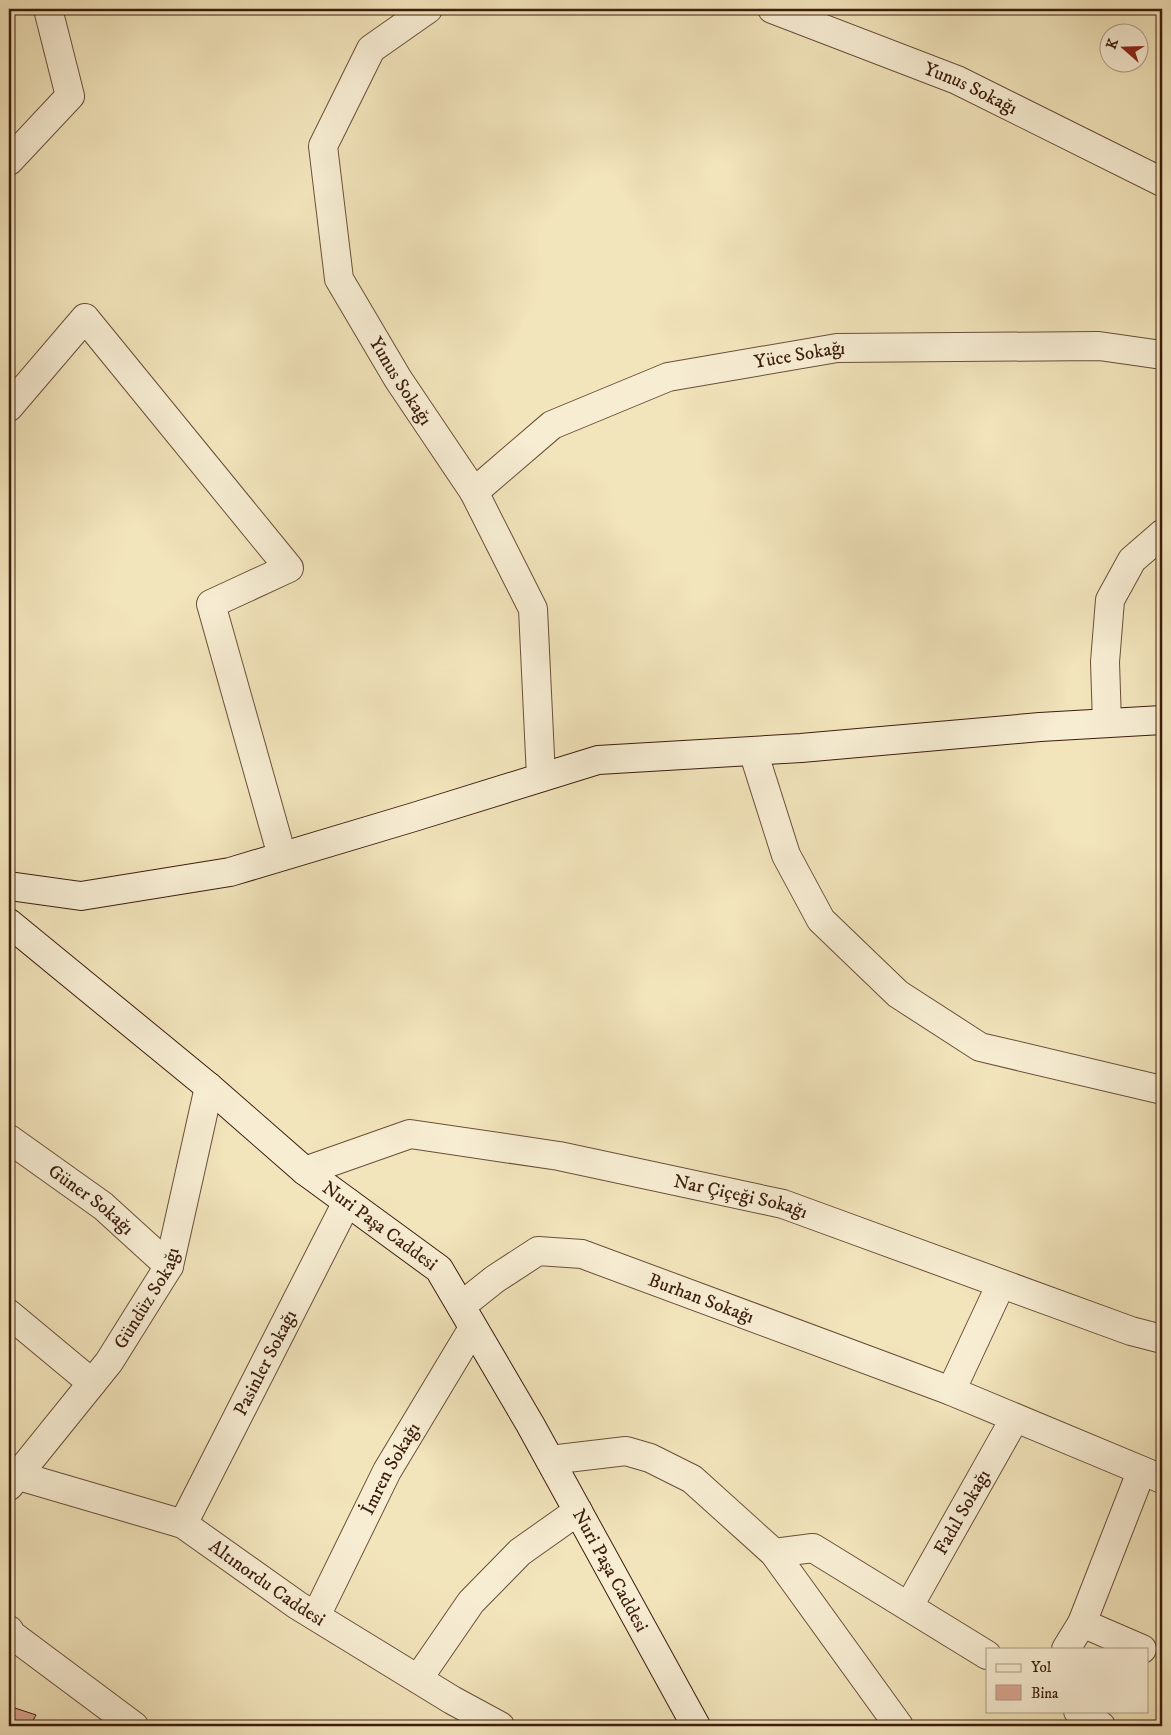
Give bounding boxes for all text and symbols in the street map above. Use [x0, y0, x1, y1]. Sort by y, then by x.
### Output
north arrow [1098, 22, 1148, 72]
text: K [1103, 35, 1123, 52]
street label: Yunus Sokağı [921, 57, 1021, 120]
street label: Yunus Sokağı [364, 333, 437, 430]
street label: Yüce Sokağı [752, 336, 845, 374]
street label: Güner Sokağı [44, 1159, 139, 1240]
street label: Nar Çiçeği Sokağı [672, 1169, 811, 1224]
street label: Nuri Paşa Caddesi [318, 1176, 442, 1276]
street label: Gündüz Sokağı [109, 1245, 184, 1353]
street label: Burhan Sokağı [645, 1268, 757, 1328]
street label: Pasinler Sokağı [229, 1306, 302, 1420]
street label: İmren Sokağı [355, 1418, 425, 1519]
street label: Fadıl Sokağı [929, 1465, 995, 1559]
street label: Nuri Paşa Caddesi [567, 1505, 654, 1636]
street label: Altınordu Caddesi [204, 1535, 330, 1631]
legend [986, 1648, 1148, 1712]
text: Yol [1031, 1658, 1052, 1677]
text: Bina [1031, 1684, 1059, 1703]

